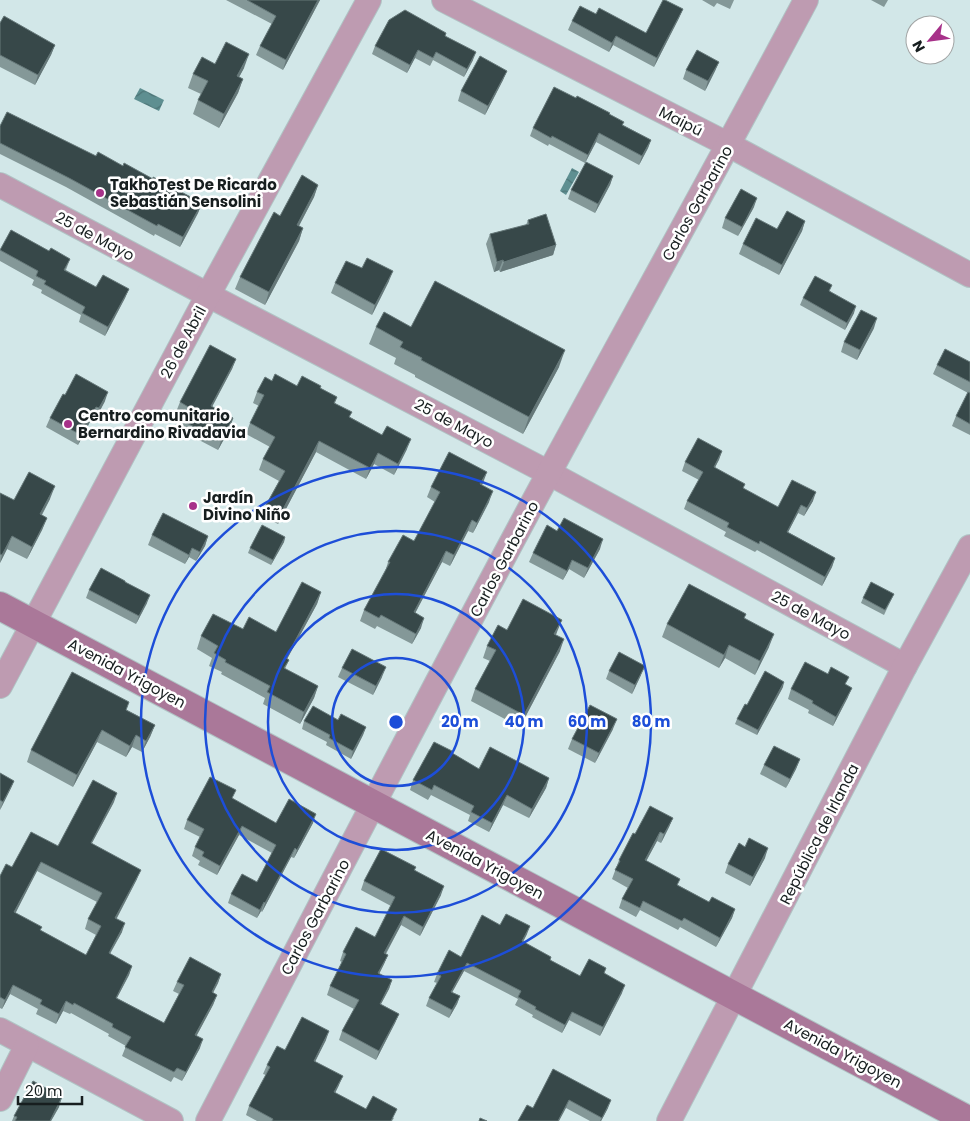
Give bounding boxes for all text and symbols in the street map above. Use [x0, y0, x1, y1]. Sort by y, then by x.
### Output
north arrow [905, 15, 955, 65]
text: N [907, 37, 930, 56]
street label: Maipú [656, 101, 706, 141]
street label: Carlos Garbarino [657, 142, 737, 264]
place label: TakhoTest De Ricardo Sebastián Sensolini [110, 174, 277, 212]
marker: TakhoTest De Ricardo Sebastián Sensolini [94, 187, 106, 199]
street label: 25 de Mayo [52, 206, 138, 266]
street label: 26 de Abril [155, 302, 211, 382]
street label: 25 de Mayo [411, 393, 497, 453]
place label: Centro comunitario Bernardino Rivadavia [78, 405, 246, 443]
marker: Centro comunitario Bernardino Rivadavia [62, 418, 74, 430]
place label: Jardín Divino Niño [203, 487, 291, 525]
street label: Carlos Garbarino [465, 497, 543, 621]
marker: Jardín Divino Niño [187, 500, 199, 512]
street label: 25 de Mayo [768, 585, 854, 645]
street label: Avenida Yrigoyen [64, 633, 190, 713]
text: 20 m [441, 711, 479, 732]
text: 40 m [504, 711, 544, 732]
text: 60 m [568, 711, 606, 732]
text: 80 m [632, 711, 670, 732]
centre of rings [387, 713, 405, 731]
street label: República de Irlanda [774, 760, 864, 908]
street label: Avenida Yrigoyen [422, 824, 548, 904]
street label: Carlos Garbarino [276, 855, 354, 979]
street label: Avenida Yrigoyen [780, 1013, 906, 1093]
scale bar [18, 1074, 81, 1106]
text: 20 m [25, 1080, 63, 1101]

